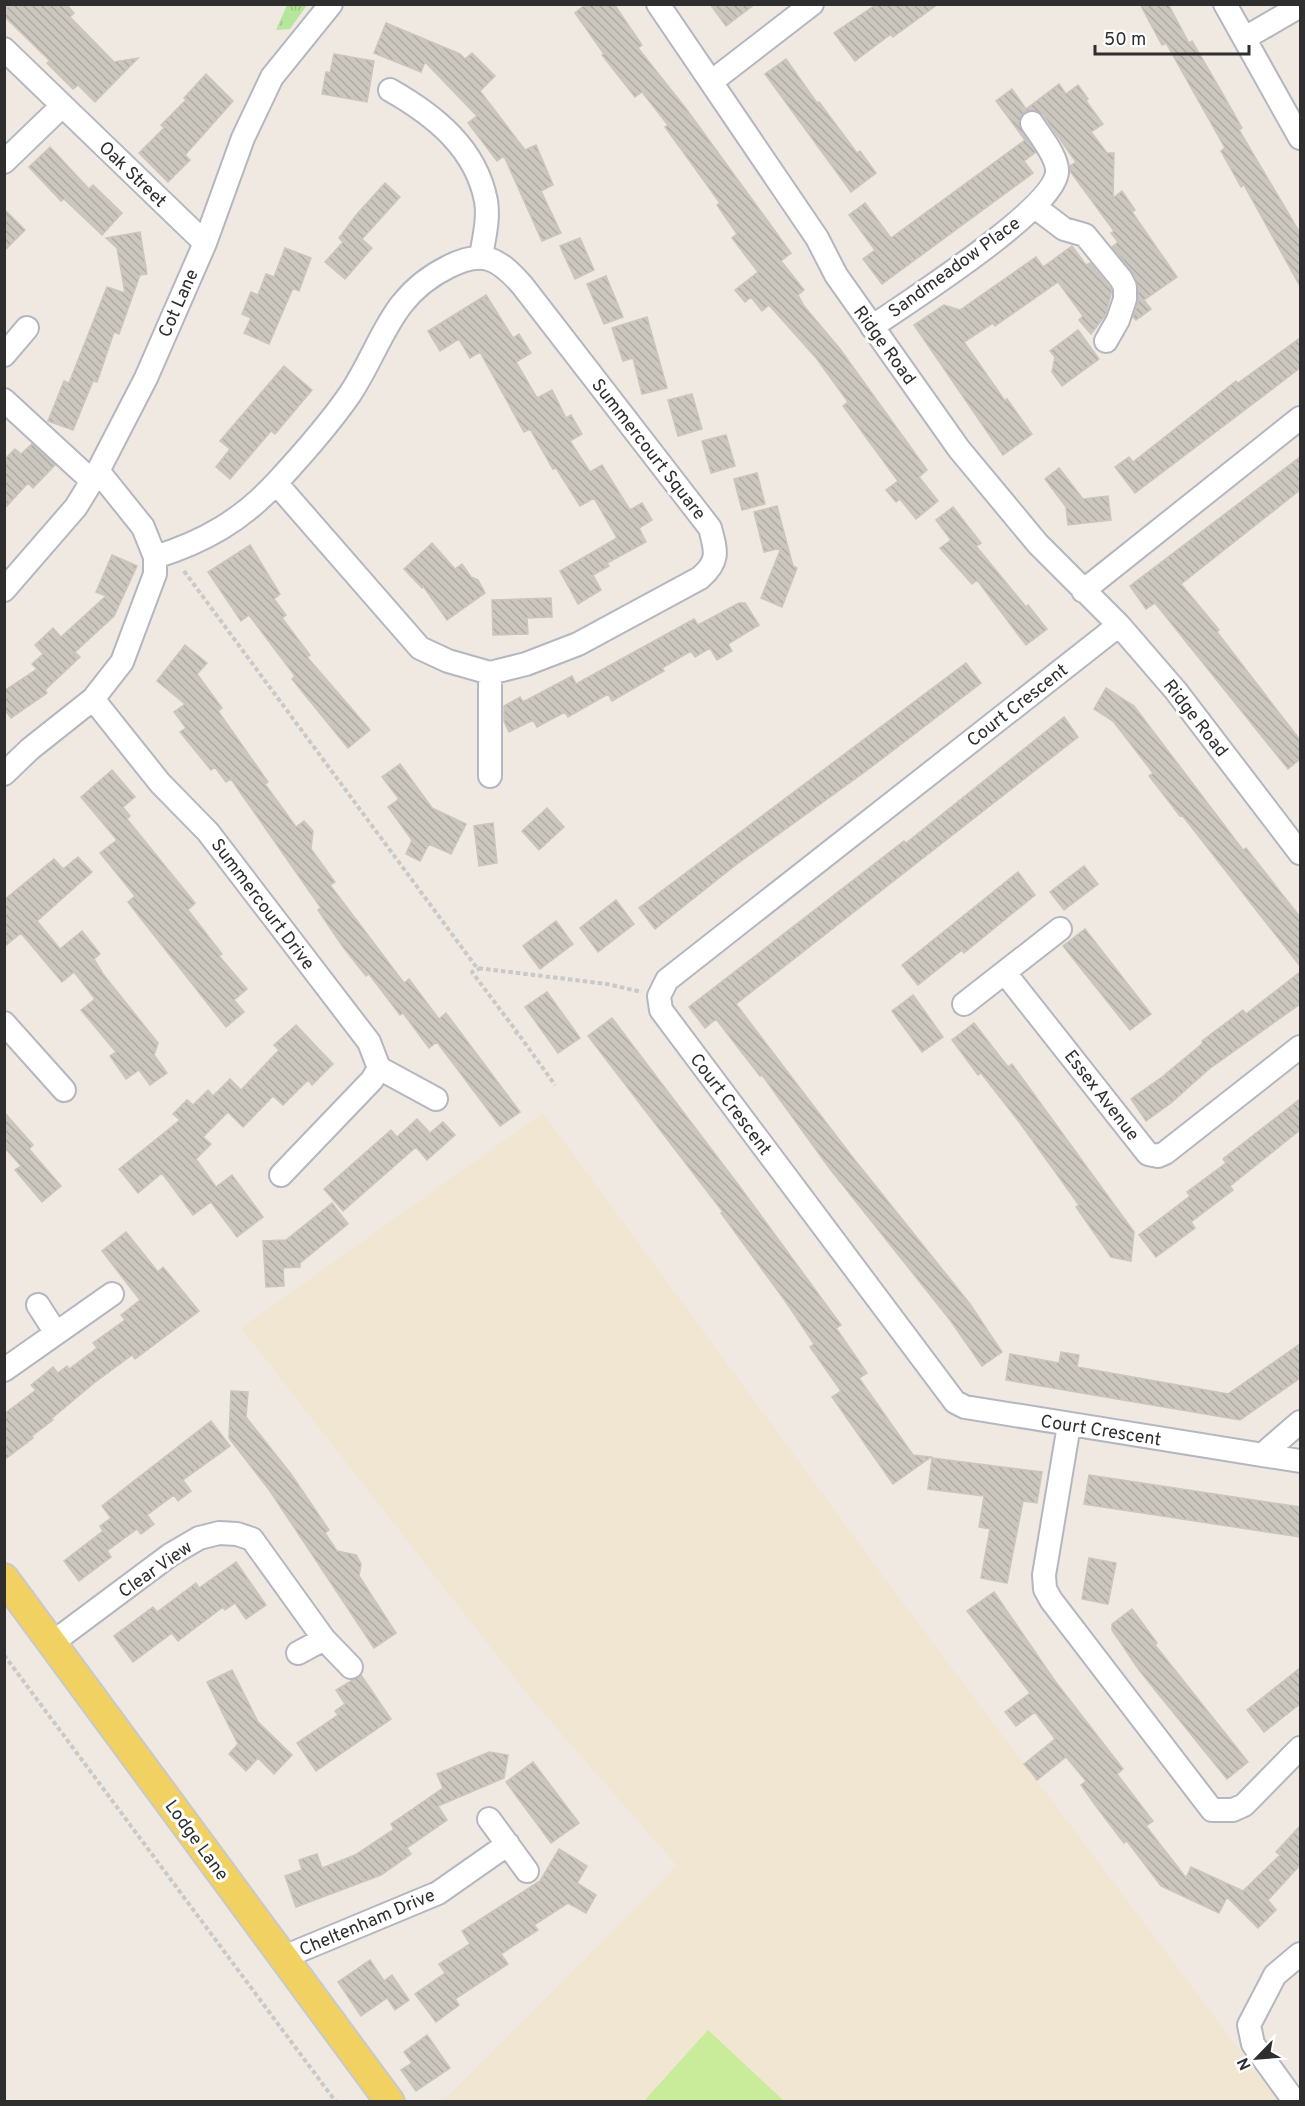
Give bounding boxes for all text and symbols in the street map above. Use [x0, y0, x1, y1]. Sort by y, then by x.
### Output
scale bar [1095, 18, 1250, 56]
text: 50 m [1104, 29, 1146, 52]
street label: Oak Street [93, 137, 171, 213]
street label: Sandmeadow Place [884, 213, 1025, 324]
street label: Cot Lane [154, 266, 205, 341]
street label: Ridge Road [847, 302, 920, 390]
street label: Summercourt Square [586, 375, 710, 525]
street label: Court Crescent [963, 660, 1073, 753]
street label: Ridge Road [1157, 675, 1232, 762]
street label: Summercourt Drive [205, 835, 319, 975]
street label: Essex Avenue [1058, 1046, 1144, 1146]
street label: Court Crescent [684, 1049, 776, 1161]
street label: Court Crescent [1039, 1411, 1163, 1452]
street label: Clear View [115, 1536, 197, 1604]
street label: Lodge Lane [159, 1796, 233, 1886]
street label: Cheltenham Drive [296, 1884, 439, 1962]
north arrow [1227, 2028, 1287, 2088]
text: N [1234, 2054, 1257, 2073]

